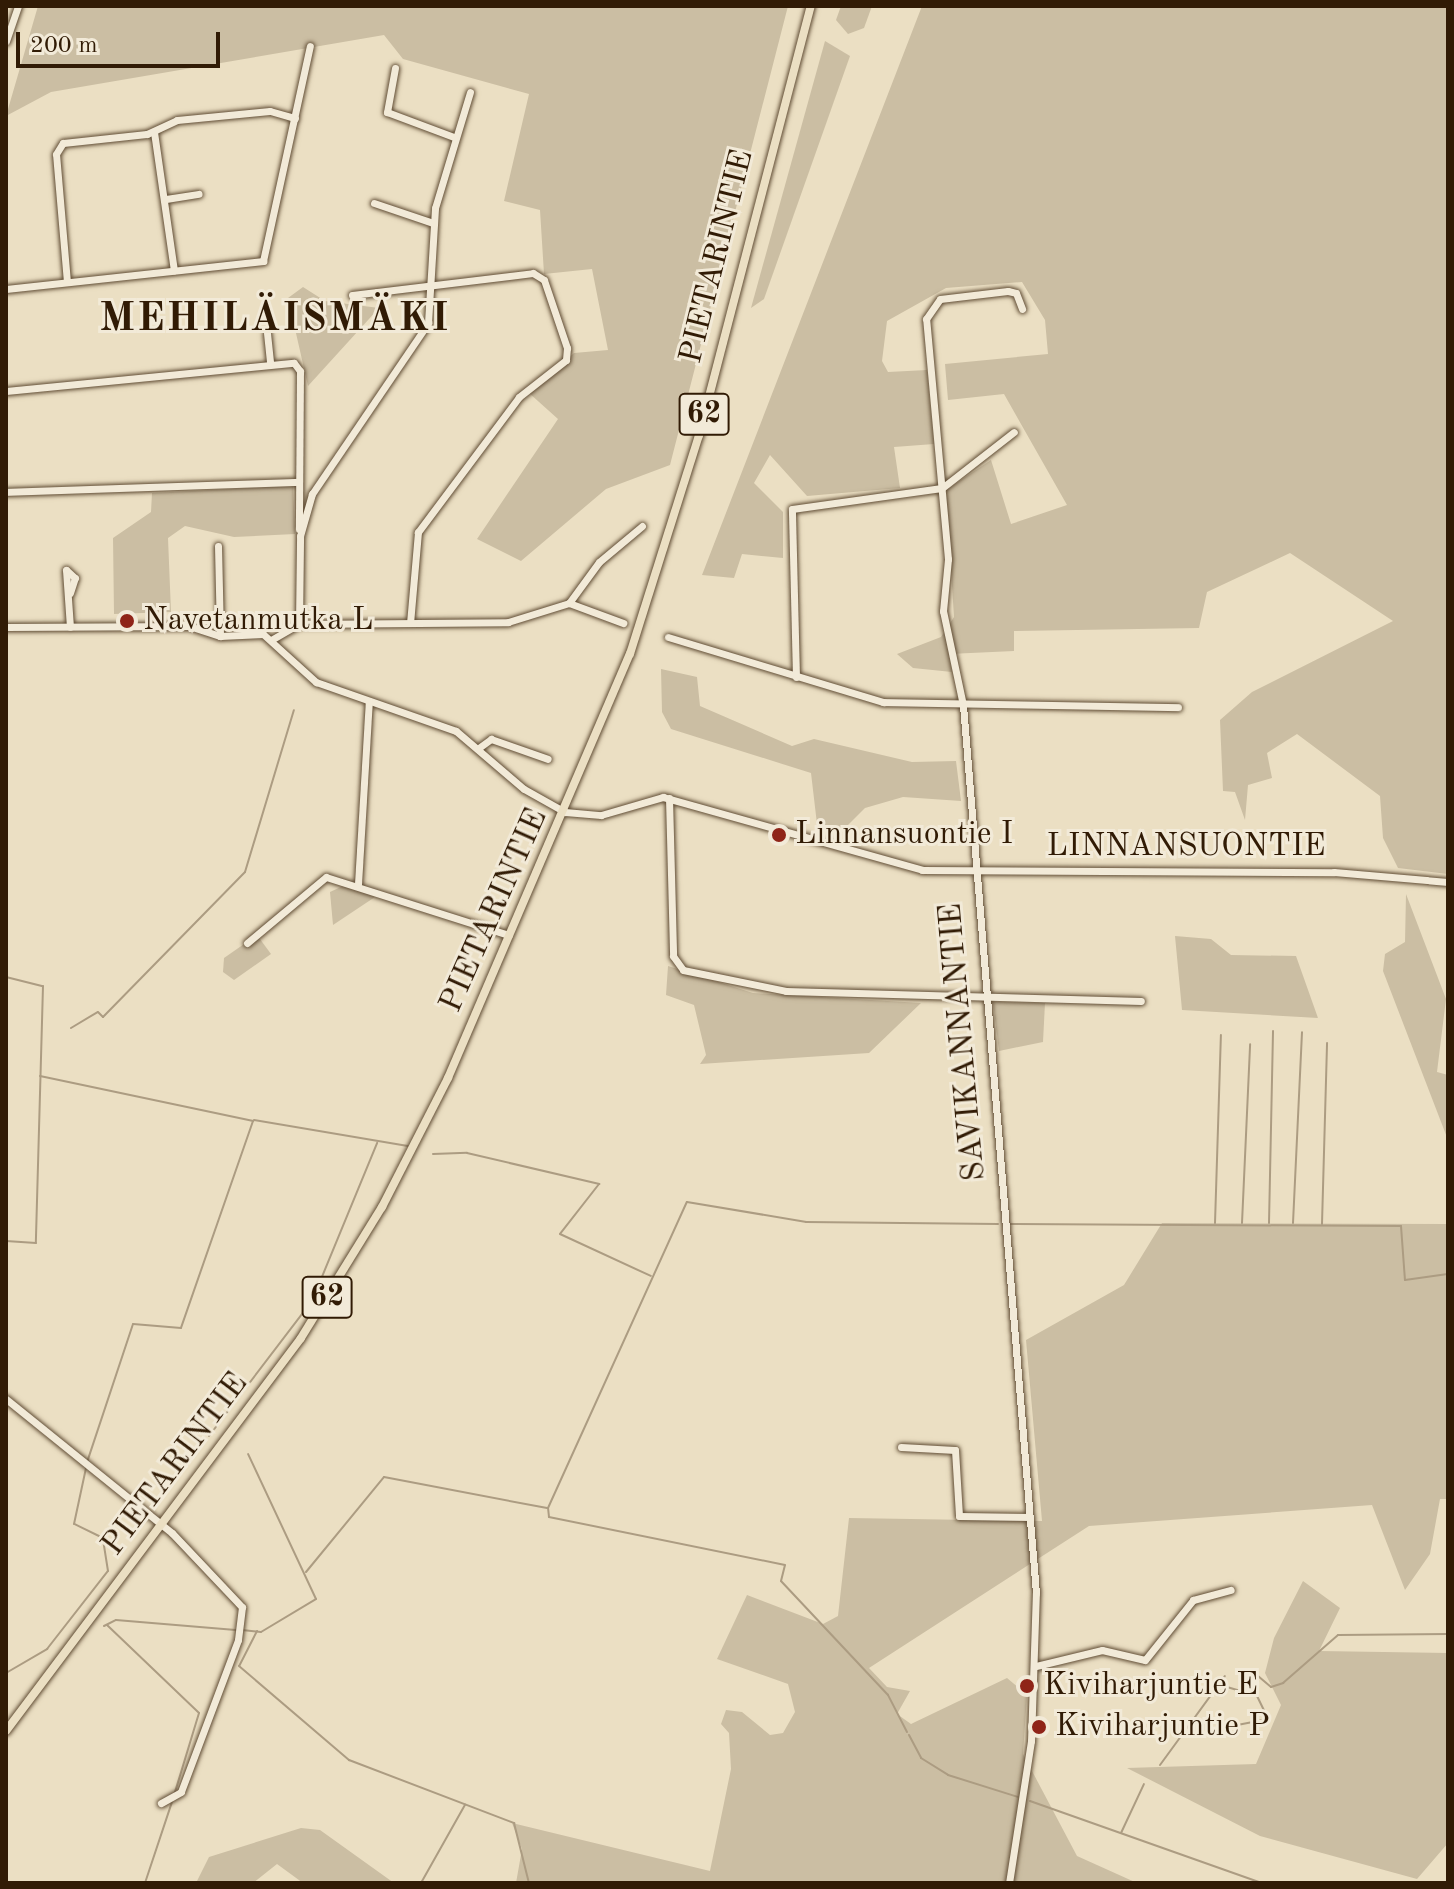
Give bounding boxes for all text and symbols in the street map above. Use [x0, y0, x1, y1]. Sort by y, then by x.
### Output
scale bar [20, 16, 224, 66]
text: 200 m [30, 34, 98, 58]
street label: PIETARINTIE [673, 146, 763, 368]
district label: MEHILÄISMÄKI [99, 296, 451, 344]
road number: 62 [678, 388, 730, 440]
place label: Navetanmutka L [143, 602, 373, 640]
marker: Navetanmutka L [118, 612, 136, 630]
street label: PIETARINTIE [433, 803, 557, 1019]
place label: Linnansuontie I [795, 816, 1013, 854]
marker: Linnansuontie I [770, 826, 788, 844]
street label: LINNANSUONTIE [1046, 828, 1326, 866]
street label: SAVIKANNANTIE [933, 901, 995, 1183]
road number: 62 [301, 1271, 353, 1323]
street label: PIETARINTIE [95, 1366, 257, 1564]
place label: Kiviharjuntie E [1043, 1667, 1258, 1705]
marker: Kiviharjuntie E [1018, 1677, 1036, 1695]
place label: Kiviharjuntie P [1055, 1708, 1270, 1746]
marker: Kiviharjuntie P [1030, 1718, 1048, 1736]

